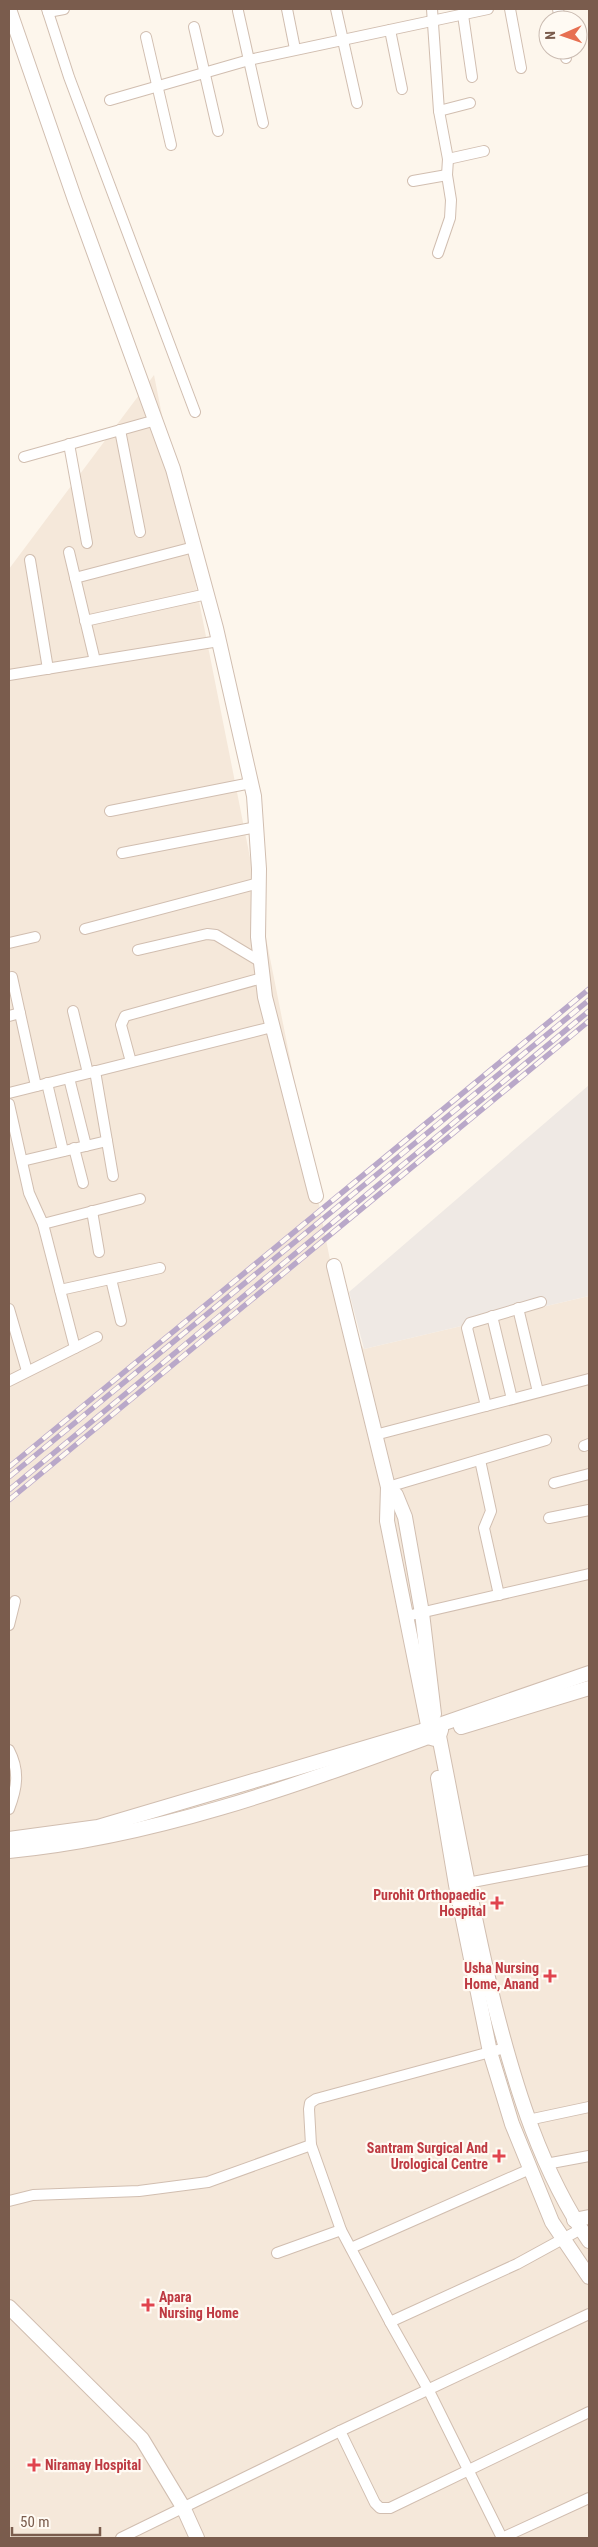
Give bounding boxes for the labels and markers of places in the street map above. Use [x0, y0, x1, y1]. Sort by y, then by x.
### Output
place label: Purohit Orthopaedic Hospital [373, 1887, 487, 1919]
marker: Purohit Orthopaedic Hospital [490, 1896, 504, 1910]
place label: Usha Nursing Home, Anand [464, 1960, 539, 1992]
marker: Usha Nursing Home, Anand [543, 1969, 557, 1983]
place label: Santram Surgical And Urological Centre [367, 2140, 488, 2172]
marker: Santram Surgical And Urological Centre [492, 2149, 506, 2163]
place label: Apara Nursing Home [159, 2289, 239, 2321]
marker: Apara Nursing Home [141, 2298, 155, 2312]
place label: Niramay Hospital [45, 2457, 141, 2473]
marker: Niramay Hospital [27, 2458, 41, 2472]

